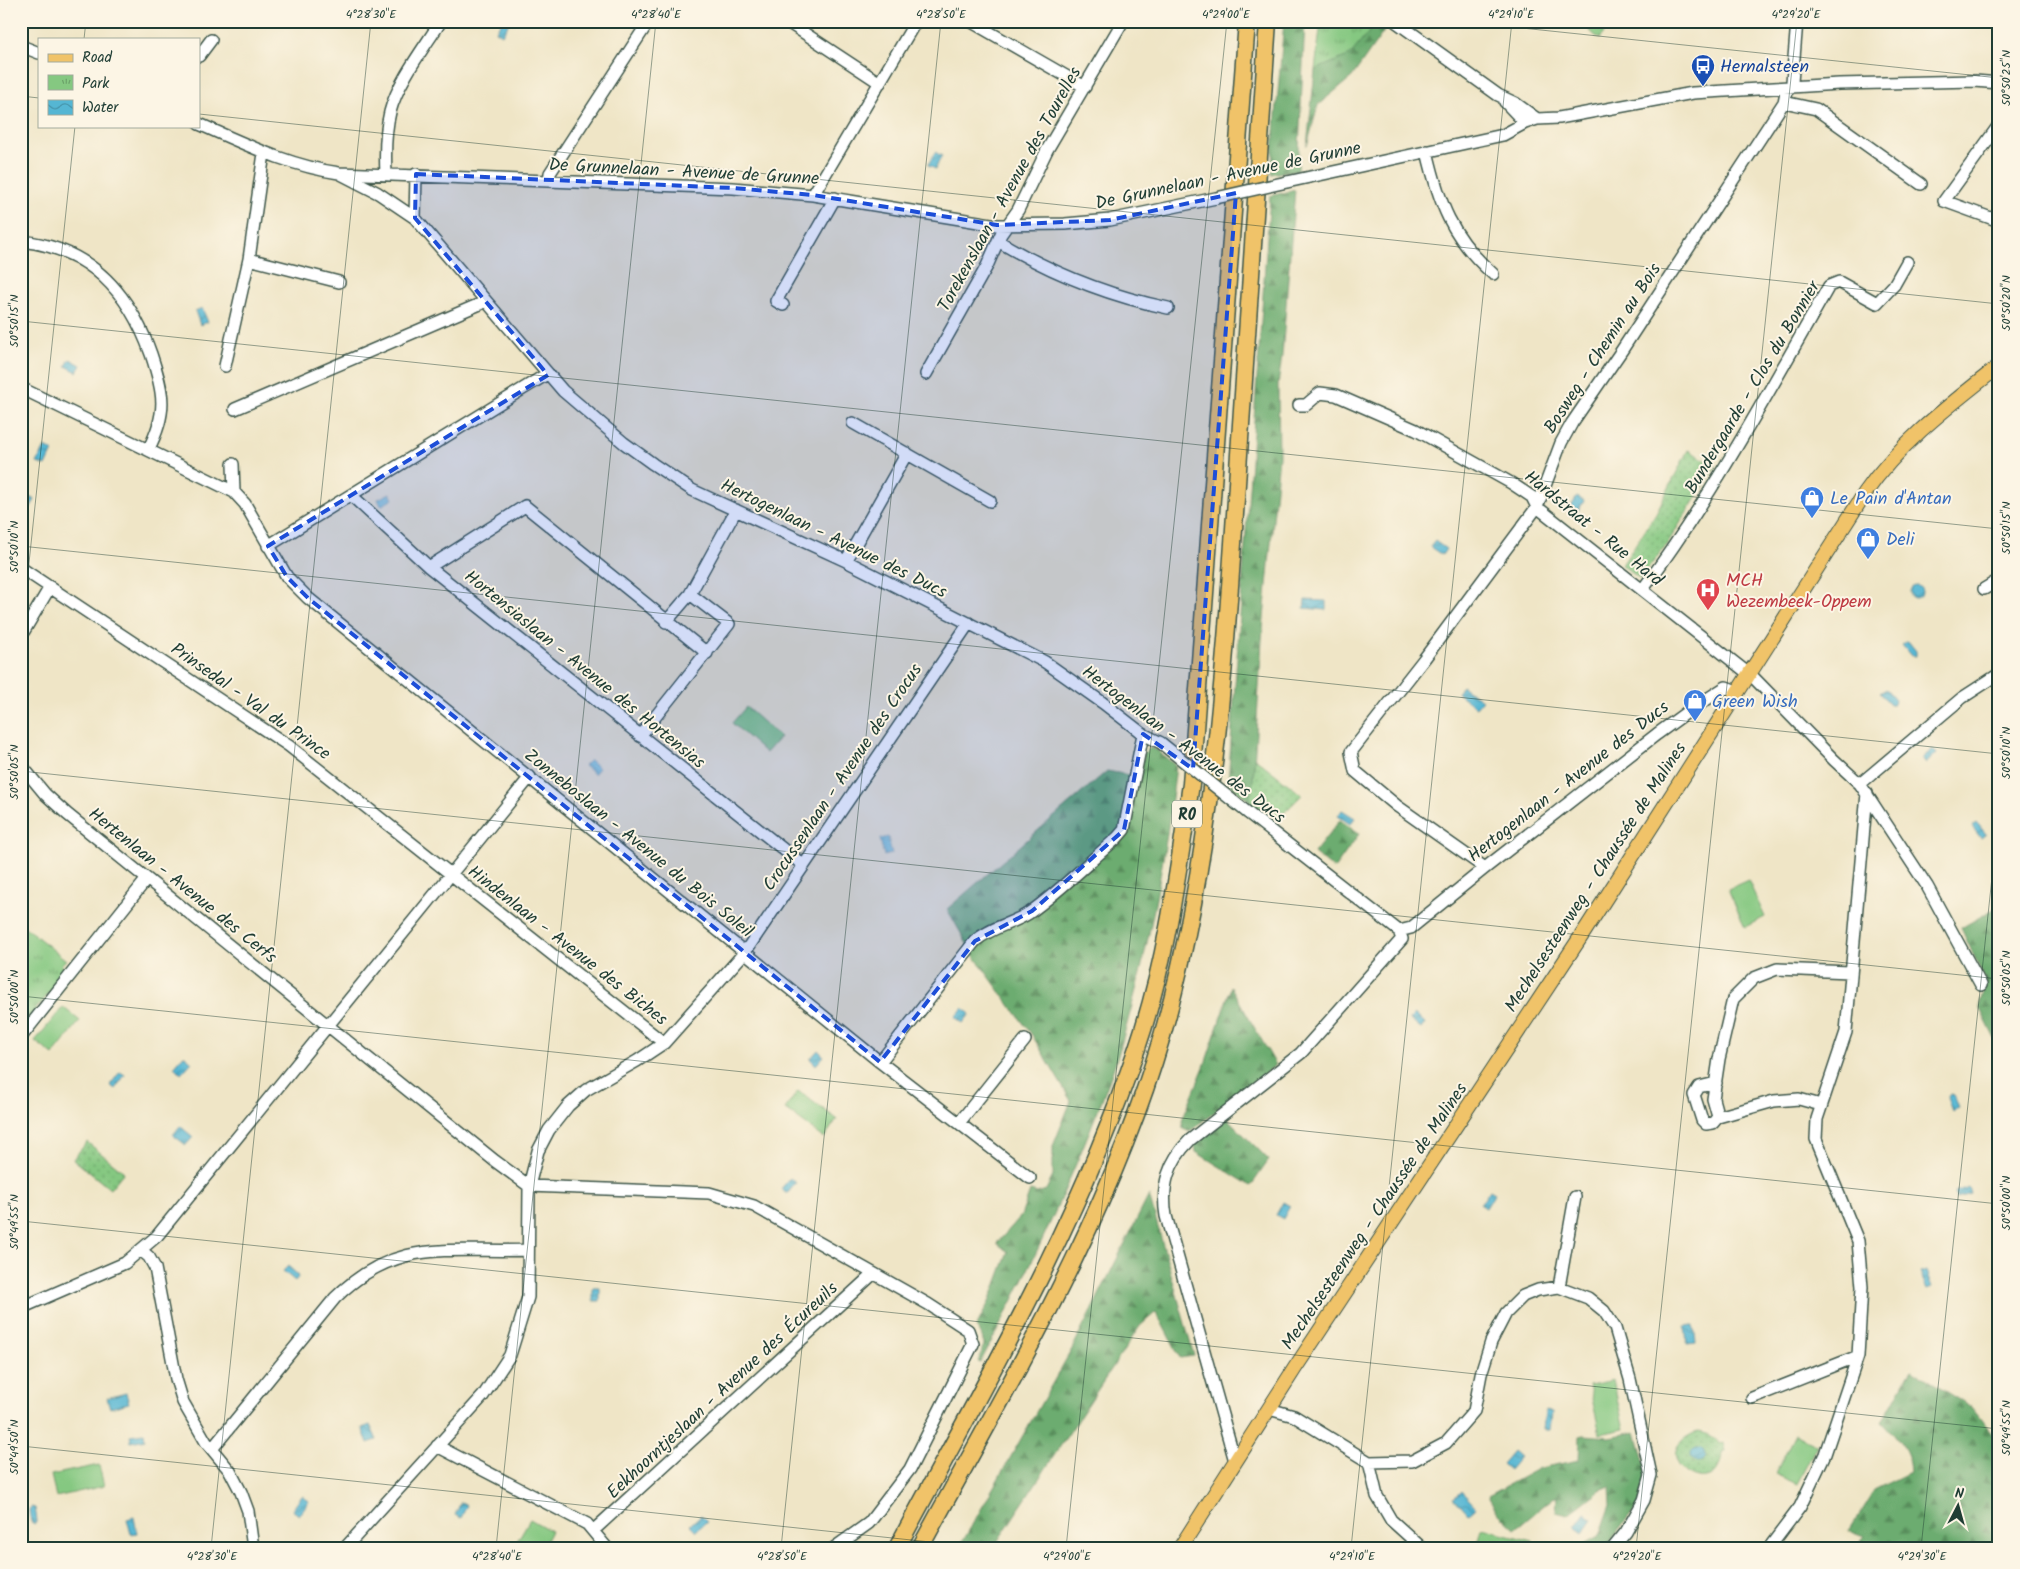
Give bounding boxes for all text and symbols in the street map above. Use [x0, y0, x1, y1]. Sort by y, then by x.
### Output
text: 4°28'30"E [346, 5, 397, 24]
text: 4°28'40"E [631, 5, 682, 24]
text: 4°28'50"E [916, 5, 967, 24]
text: 4°29'00"E [1202, 5, 1251, 24]
text: 4°29'10"E [1488, 5, 1535, 24]
text: 4°29'20"E [1771, 5, 1822, 24]
legend [38, 38, 200, 128]
text: Road [82, 46, 113, 70]
text: 50°50'25"N [1997, 50, 2016, 106]
bus stop icon: Hernalsteen [1690, 53, 1716, 87]
place label: Hernalsteen [1720, 53, 1809, 82]
street label: Torekenslaan - Avenue des Tourelles [931, 61, 1090, 318]
text: Park [82, 72, 110, 96]
text: Water [82, 96, 119, 120]
street label: De Grunnelaan - Avenue de Grunne [1093, 134, 1364, 219]
street label: De Grunnelaan - Avenue de Grunne [548, 151, 820, 194]
street label: Bosweg - Chemin au Bois [1537, 257, 1670, 440]
street label: Bundergaarde - Clos du Bonnier [1678, 275, 1829, 500]
text: 50°50'20"N [1997, 275, 2016, 331]
text: 50°50'15"N [5, 294, 24, 348]
street label: Hardstraat - Rue Hard [1517, 464, 1670, 595]
street label: Hertogenlaan - Avenue des Ducs [715, 472, 952, 607]
shop icon: Le Pain d'Antan [1799, 485, 1825, 519]
place label: Le Pain d'Antan [1830, 485, 1952, 514]
text: 50°50'15"N [1997, 501, 2016, 555]
text: 50°50'10"N [5, 521, 24, 573]
shop icon: Deli [1855, 526, 1881, 560]
place label: Deli [1886, 526, 1915, 555]
street label: Hortensiaslaan - Avenue des Hortensias [457, 563, 711, 777]
place label: MCH Wezembeek-Oppem [1726, 567, 1872, 617]
hospital icon: MCH Wezembeek-Oppem [1695, 577, 1721, 611]
street label: Prinsedal - Val du Prince [164, 636, 336, 769]
street label: Crocussenlaan - Avenue des Crocus [756, 658, 931, 898]
street label: Hertogenlaan - Avenue des Ducs [1075, 659, 1292, 832]
shop icon: Green Wish [1682, 688, 1708, 722]
place label: Green Wish [1712, 688, 1798, 717]
street label: Hertogenlaan - Avenue des Ducs [1462, 694, 1676, 870]
text: 50°50'10"N [1997, 727, 2016, 779]
street label: Mechelsesteenweg - Chaussée de Malines [1498, 737, 1695, 1019]
street label: Zonneboslaan - Avenue du Bois Soleil [517, 742, 760, 947]
text: 50°50'05"N [5, 744, 24, 800]
street label: Hertenlaan - Avenue des Cerfs [81, 801, 283, 972]
road number: R0 [1172, 801, 1202, 828]
street label: Hindenlaan - Avenue des Biches [461, 859, 674, 1034]
text: 50°50'05"N [1997, 950, 2016, 1006]
text: 50°50'00"N [5, 970, 24, 1024]
street label: Mechelsesteenweg - Chaussée de Malines [1275, 1077, 1476, 1356]
text: 50°50'00"N [1997, 1176, 2016, 1230]
text: 50°49'55"N [5, 1194, 24, 1250]
street label: Eekhoorntjeslaan - Avenue des Écureuils [601, 1275, 846, 1507]
text: 50°49'55"N [1997, 1400, 2016, 1456]
text: 50°49'50"N [5, 1419, 24, 1475]
north arrow [1932, 1482, 1982, 1532]
text: N [1954, 1483, 1965, 1505]
text: 4°28'30"E [187, 1547, 238, 1566]
text: 4°28'40"E [472, 1547, 523, 1566]
text: 4°28'50"E [757, 1547, 808, 1566]
text: 4°29'00"E [1043, 1547, 1092, 1566]
text: 4°29'10"E [1329, 1547, 1376, 1566]
text: 4°29'20"E [1612, 1547, 1663, 1566]
text: 4°29'30"E [1897, 1547, 1948, 1566]

